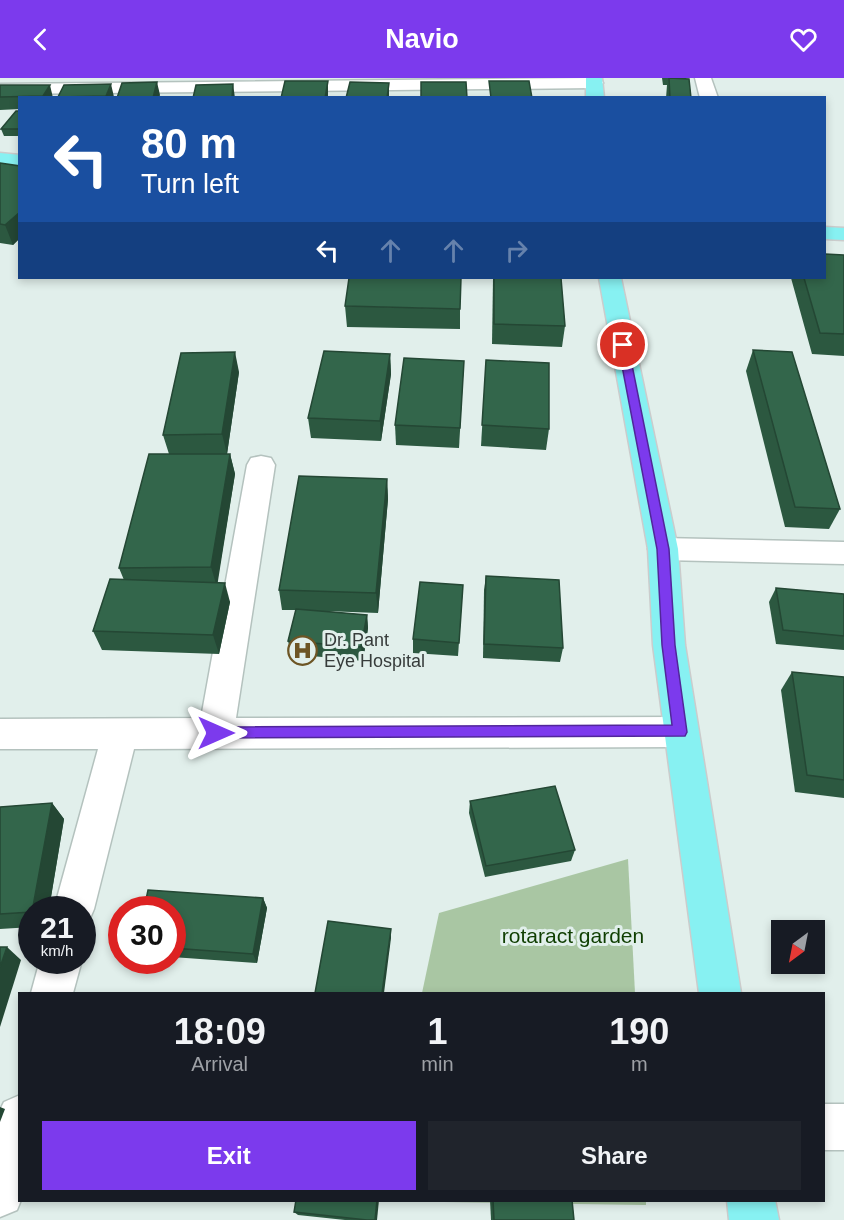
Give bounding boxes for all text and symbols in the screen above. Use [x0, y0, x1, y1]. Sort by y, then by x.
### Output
icon: back [24, 23, 57, 56]
icon: heart [787, 23, 820, 56]
text: Navio [385, 24, 459, 54]
icon: left [42, 120, 120, 198]
text: 80 m [141, 120, 237, 167]
text: Turn left [141, 169, 239, 199]
icon: left [311, 234, 344, 267]
icon: ahead [374, 234, 407, 267]
icon: ahead [437, 234, 470, 267]
icon: right [500, 234, 533, 267]
pin [597, 319, 648, 370]
icon: arrive [606, 328, 639, 361]
place label: Dr. Pant Eye Hospital [324, 630, 425, 671]
hospital icon: Dr. Pant Eye Hospital [287, 634, 319, 666]
position arrow [184, 701, 248, 765]
speed limit sign: 30 [108, 896, 186, 974]
text: 21 [40, 911, 74, 944]
north arrow [771, 920, 825, 974]
map controls [771, 920, 825, 974]
park label: rotaract garden [502, 924, 644, 947]
text: km/h [41, 942, 73, 959]
text: 18:09 [174, 1011, 266, 1052]
text: 1 [427, 1011, 447, 1052]
text: 190 [609, 1011, 669, 1052]
text: Arrival [191, 1053, 248, 1075]
text: min [421, 1053, 454, 1075]
text: m [631, 1053, 648, 1075]
button: Exit [42, 1121, 416, 1190]
button: Share [428, 1121, 801, 1190]

